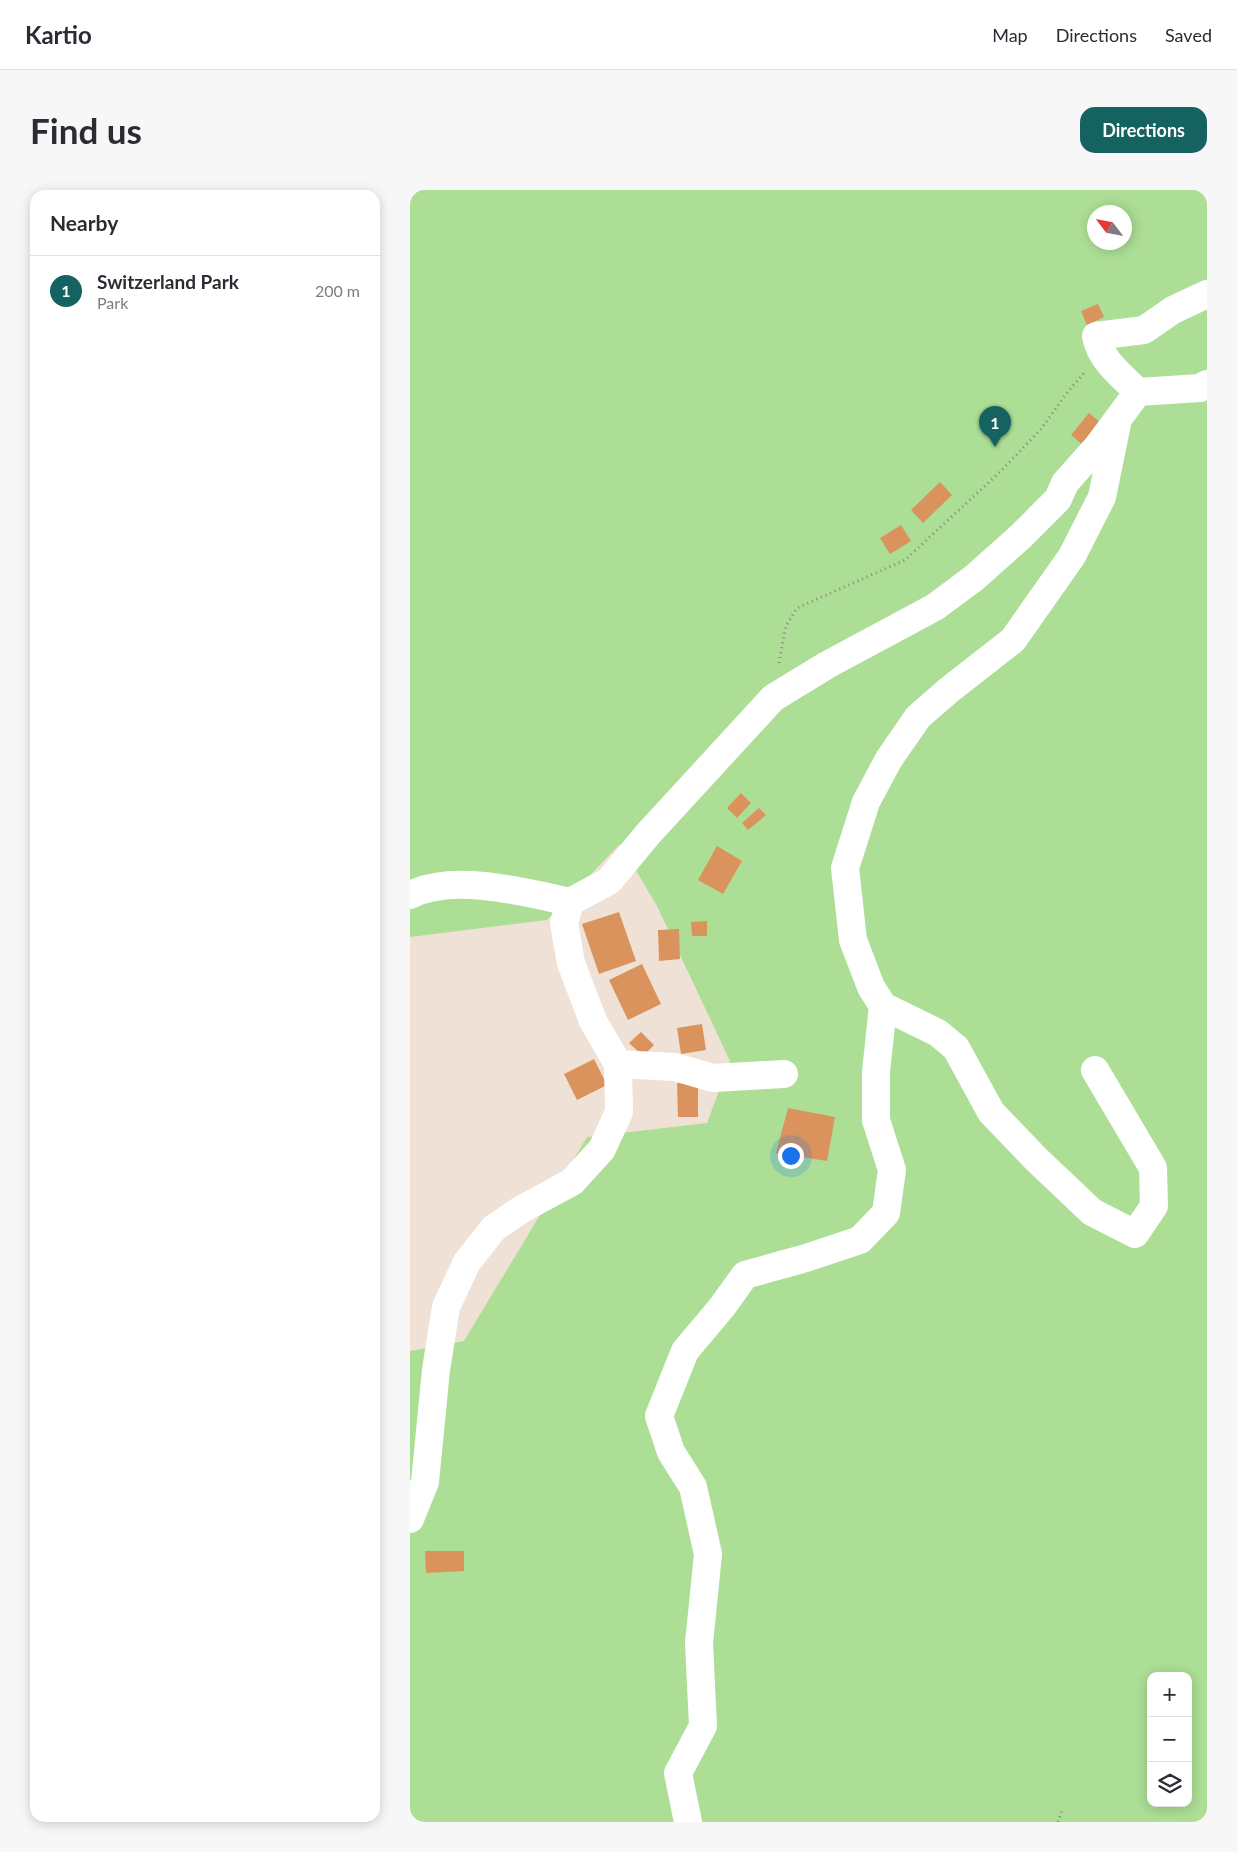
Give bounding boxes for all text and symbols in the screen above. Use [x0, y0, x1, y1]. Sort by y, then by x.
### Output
text: Kartio [25, 20, 92, 49]
text: Map [992, 24, 1028, 46]
text: Directions [1056, 24, 1137, 46]
text: Saved [1165, 24, 1212, 46]
button: Directions [1080, 107, 1207, 153]
text: Find us [30, 109, 142, 151]
north arrow [1087, 205, 1132, 250]
text: Nearby [50, 210, 118, 235]
text: Switzerland Park [97, 270, 239, 293]
text: 1 [61, 281, 71, 300]
text: 200 m [315, 281, 360, 300]
text: Park [97, 293, 128, 312]
pin: 1 [979, 406, 1011, 447]
your location [778, 1143, 804, 1169]
map controls [1147, 1672, 1192, 1807]
button: + [1147, 1672, 1192, 1717]
button: − [1147, 1717, 1192, 1762]
button: layers [1147, 1762, 1192, 1807]

